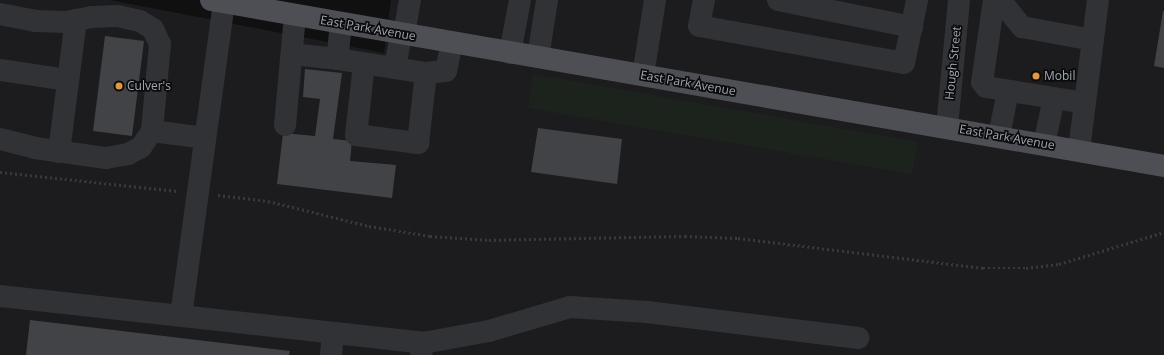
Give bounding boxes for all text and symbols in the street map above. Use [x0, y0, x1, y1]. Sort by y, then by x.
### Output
street label: East Park Avenue [319, 13, 417, 43]
street label: Hough Street [942, 25, 964, 101]
street label: East Park Avenue [639, 68, 737, 98]
place label: Mobil [1044, 69, 1075, 83]
marker: Mobil [1031, 71, 1041, 81]
place label: Culver's [127, 79, 171, 93]
marker: Culver's [114, 81, 124, 91]
street label: East Park Avenue [958, 122, 1056, 152]

